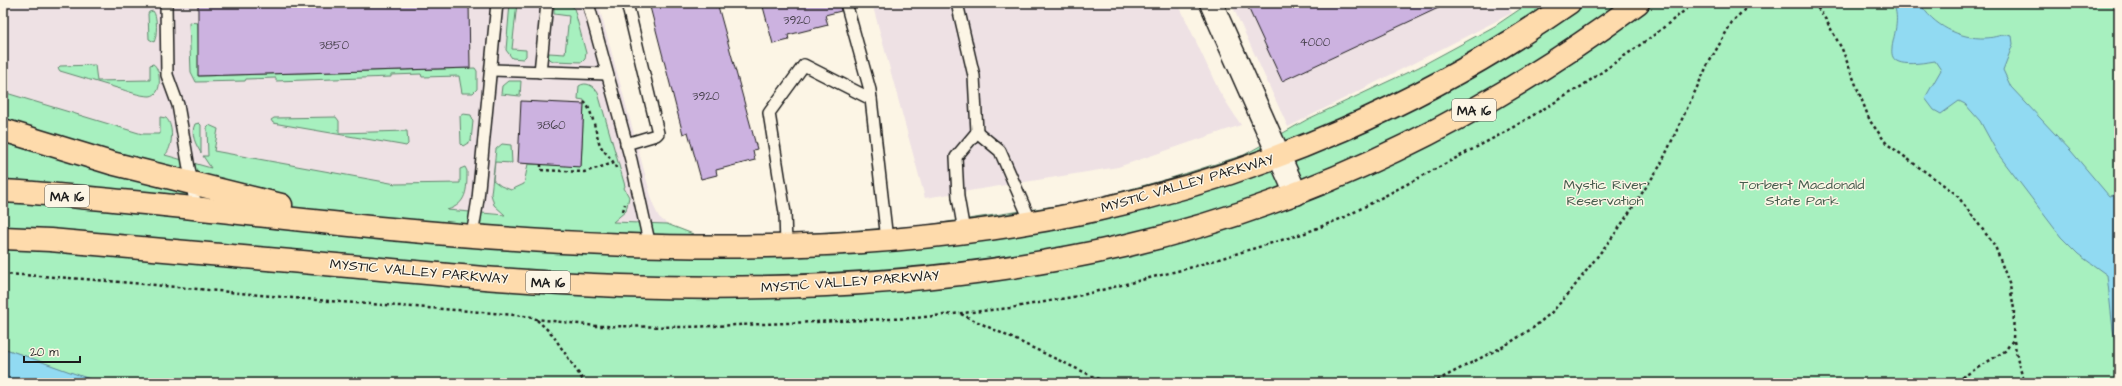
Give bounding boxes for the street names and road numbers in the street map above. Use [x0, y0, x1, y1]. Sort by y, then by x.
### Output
road number: MA 16 [1452, 99, 1496, 121]
street label: MYSTIC VALLEY PARKWAY [1099, 150, 1277, 218]
road number: MA 16 [45, 185, 89, 207]
street label: MYSTIC VALLEY PARKWAY [329, 254, 509, 290]
street label: MYSTIC VALLEY PARKWAY [760, 266, 941, 298]
road number: MA 16 [526, 271, 570, 293]

